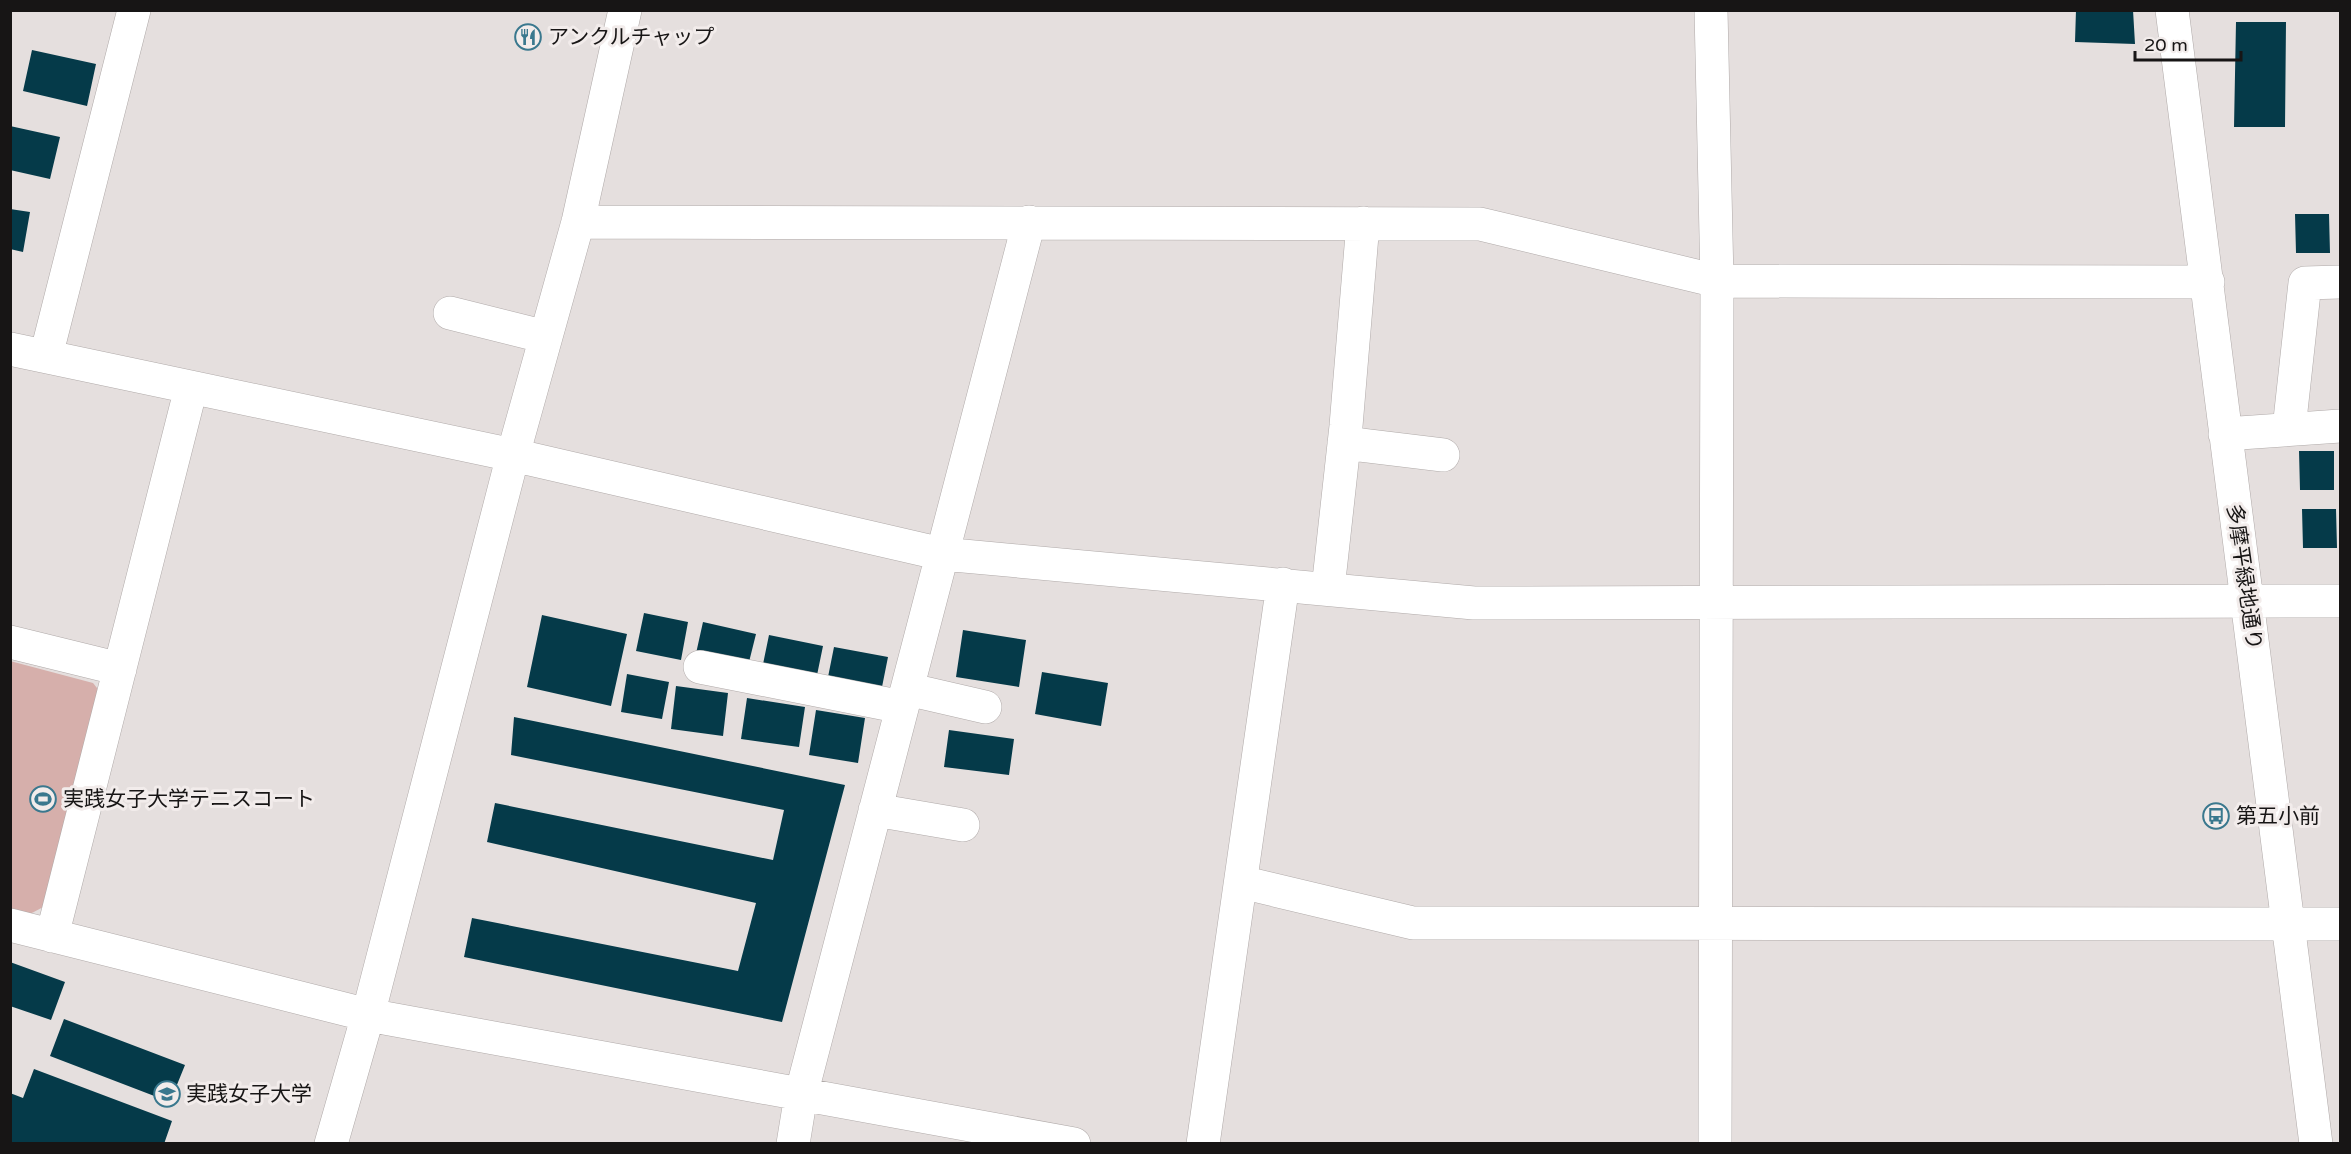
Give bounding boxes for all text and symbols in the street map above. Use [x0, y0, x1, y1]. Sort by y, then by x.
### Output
restaurant icon: アンクルチャップ [513, 22, 543, 52]
scale bar [2135, 24, 2242, 62]
place label: アンクルチャップ [548, 25, 714, 50]
text: 20 m [2144, 34, 2188, 56]
street label: 多摩平緑地通り [2221, 502, 2267, 652]
sports icon: 実践女子大学テニスコート [28, 784, 58, 814]
place label: 実践女子大学テニスコート [63, 787, 315, 812]
bus stop icon: 第五小前 [2201, 801, 2231, 831]
place label: 第五小前 [2236, 804, 2320, 829]
school or university icon: 実践女子大学 [152, 1079, 182, 1109]
place label: 実践女子大学 [186, 1082, 312, 1107]

